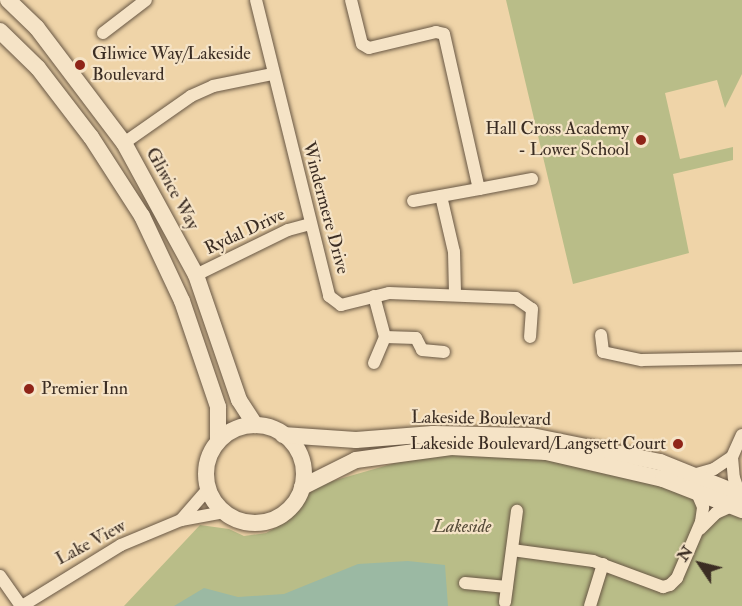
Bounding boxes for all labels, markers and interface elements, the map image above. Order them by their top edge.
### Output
place label: Gliwice Way/Lakeside Boulevard [92,44,251,86]
marker: Gliwice Way/Lakeside Boulevard [73,58,87,72]
place label: Hall Cross Academy - Lower School [485,119,629,162]
marker: Hall Cross Academy - Lower School [634,133,648,147]
street label: Windermere Drive [297,140,353,276]
street label: Gliwice Way [141,144,203,234]
street label: Rydal Drive [201,204,289,260]
place label: Premier Inn [41,378,128,400]
marker: Premier Inn [22,382,36,396]
street label: Lakeside Boulevard [411,407,551,431]
place label: Lakeside Boulevard/Langsett Court [410,433,666,455]
marker: Lakeside Boulevard/Langsett Court [671,437,685,451]
street label: Lake View [52,516,130,570]
park label: Lakeside [433,516,491,538]
north arrow [670,534,730,594]
text: N [673,542,698,565]

